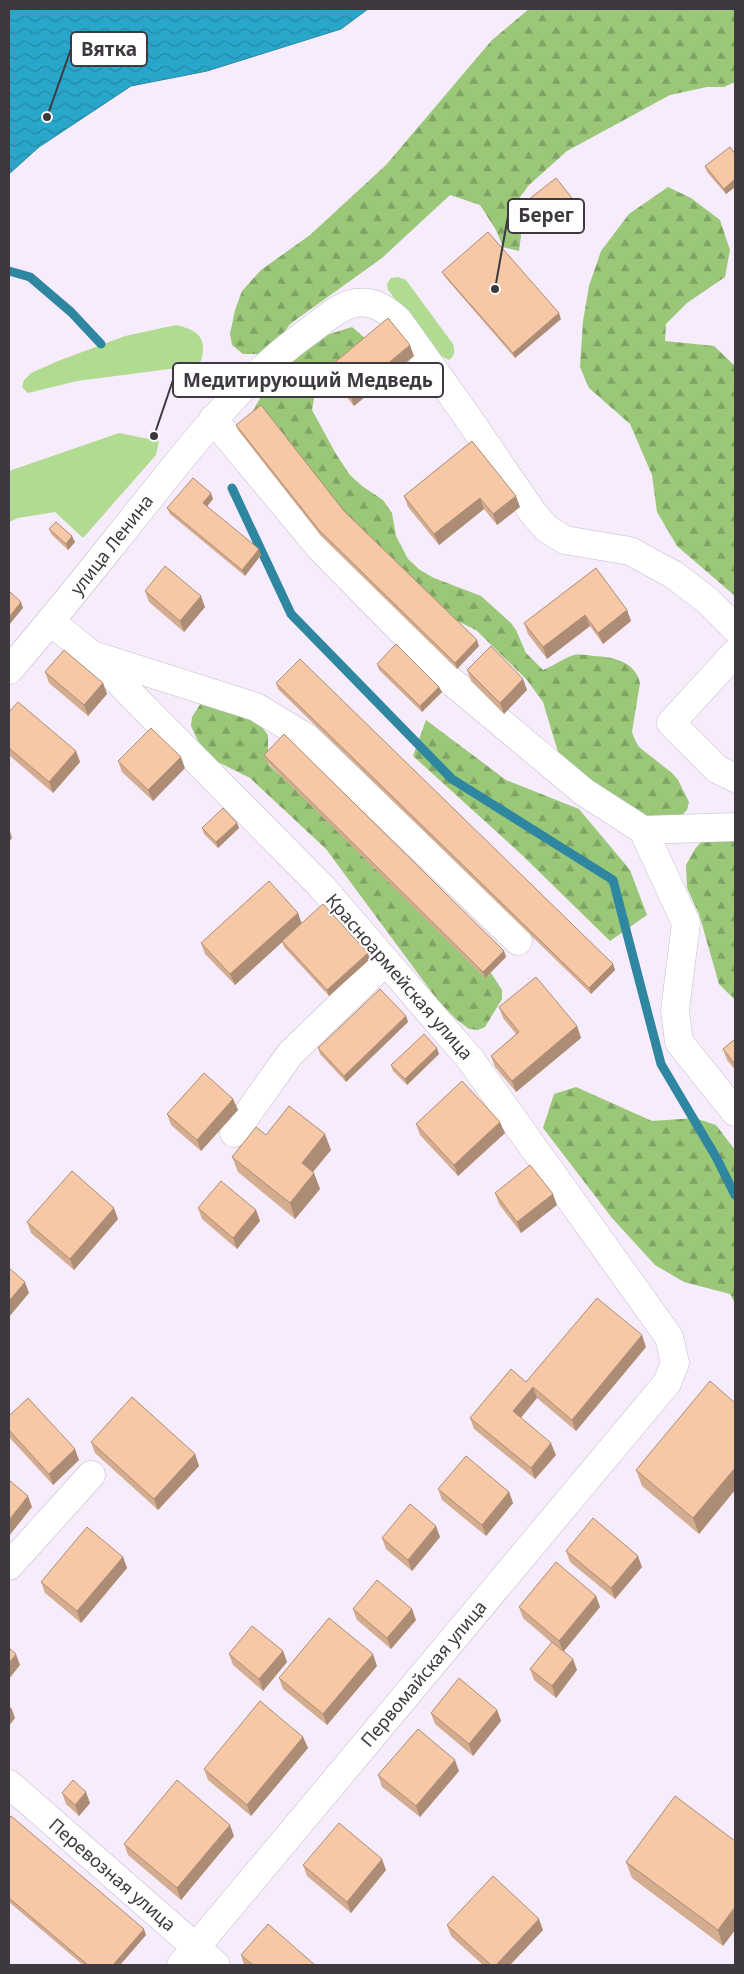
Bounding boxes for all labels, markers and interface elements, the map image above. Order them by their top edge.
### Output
callout: Вятка [71,32,147,66]
text: Вятка [81,36,137,62]
callout: Берег [508,199,584,233]
text: Берег [518,202,574,228]
callout: Медитирующий Медведь [173,363,443,397]
text: Медитирующий Медведь [183,367,433,393]
street label: улица Ленина [64,489,158,600]
street label: Красноармейская улица [321,888,479,1065]
street label: Первомайская улица [355,1595,492,1752]
street label: Перевозная улица [44,1812,181,1936]

